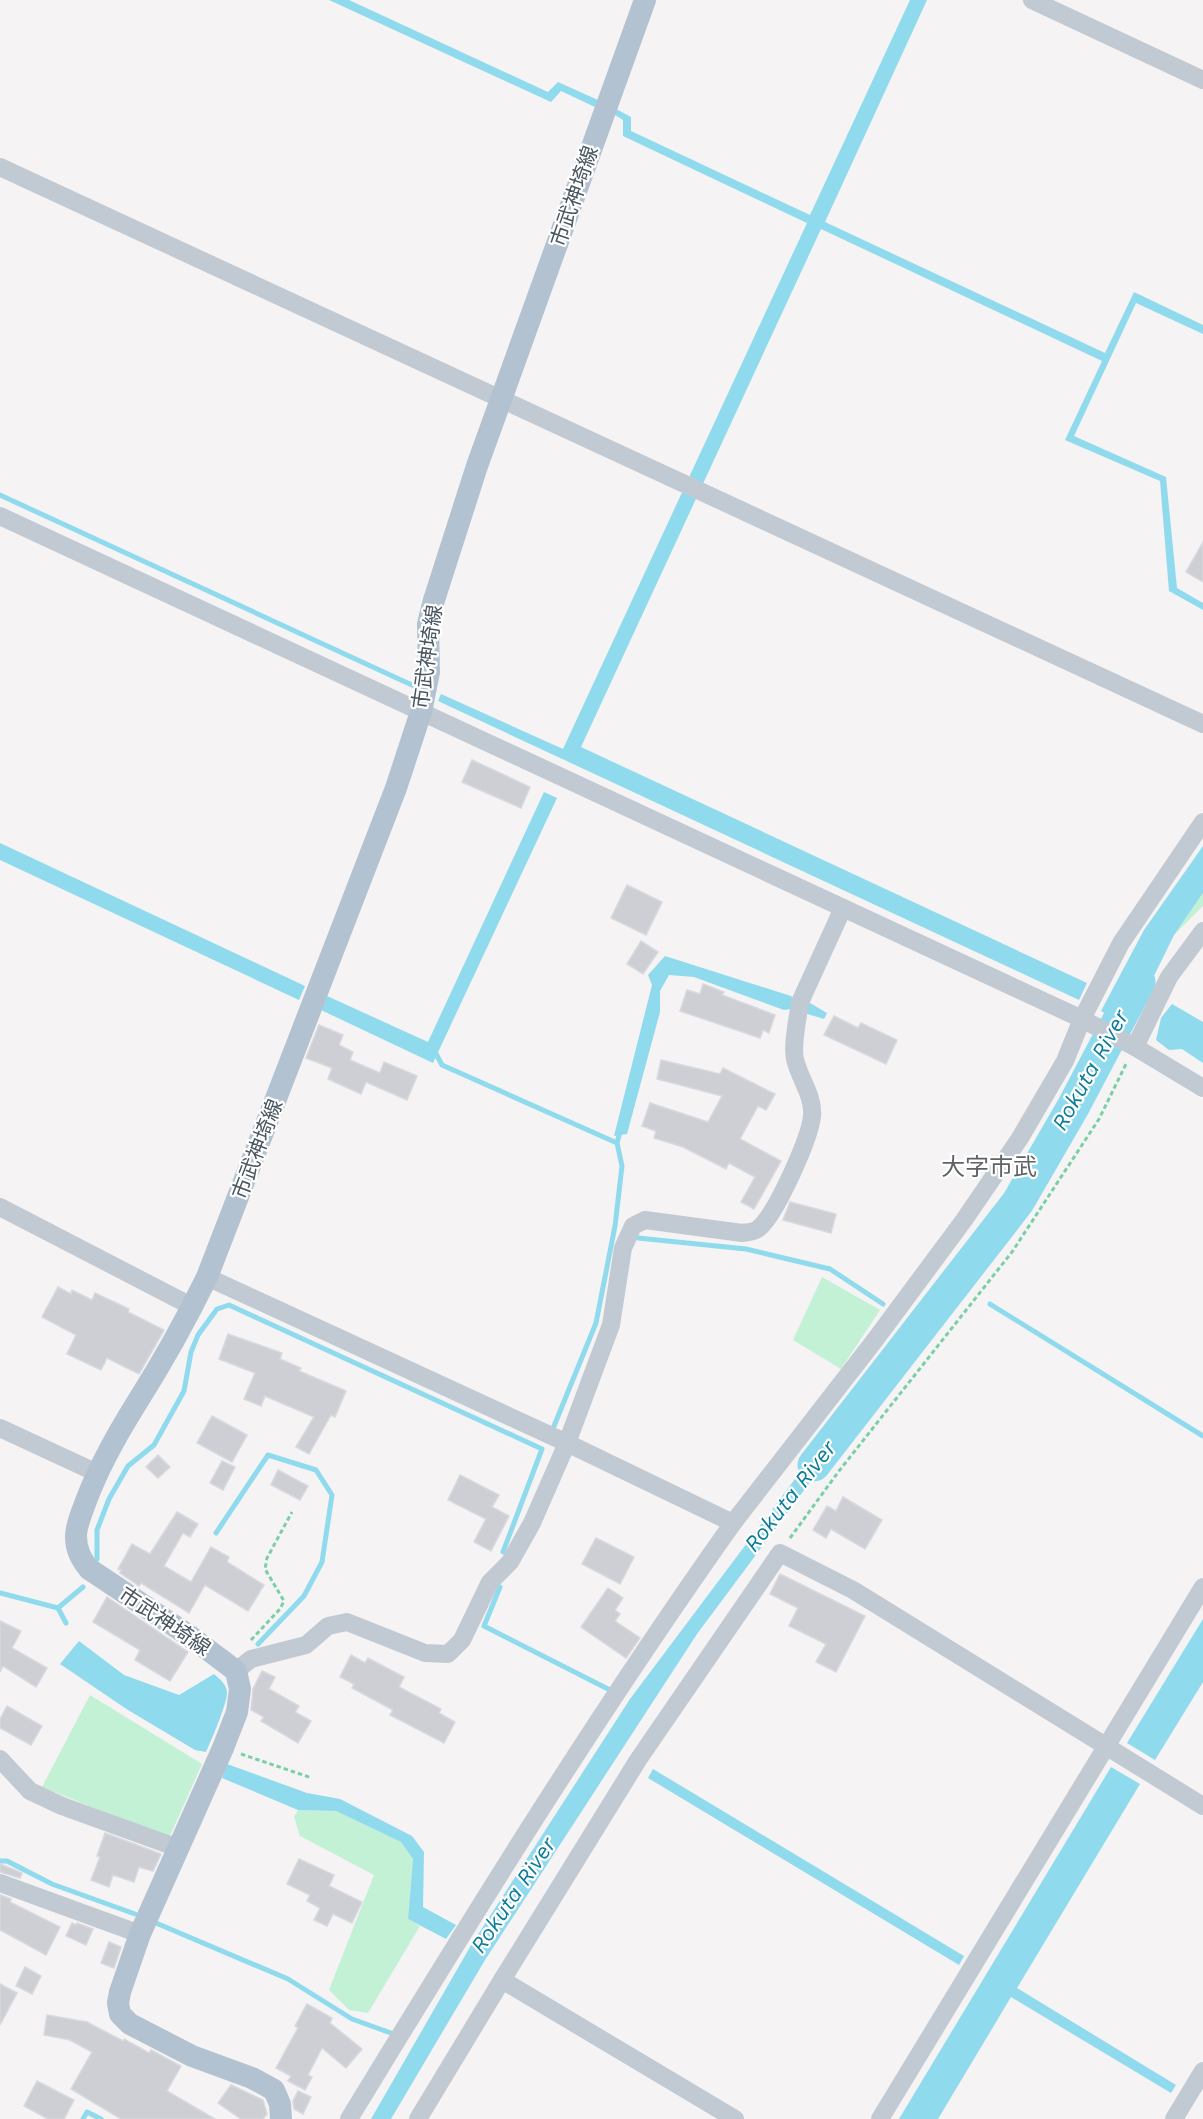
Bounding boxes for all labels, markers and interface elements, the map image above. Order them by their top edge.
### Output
street label: 市武神埼線 [545,142,603,250]
street label: 市武神埼線 [407,603,447,711]
water label: Rokuta River [1047,1004,1134,1134]
street label: 市武神埼線 [227,1096,287,1202]
district label: 大字市武 [941,1153,1037,1181]
water label: Rokuta River [739,1435,842,1556]
street label: 市武神埼線 [114,1581,216,1661]
water label: Rokuta River [465,1831,562,1957]

